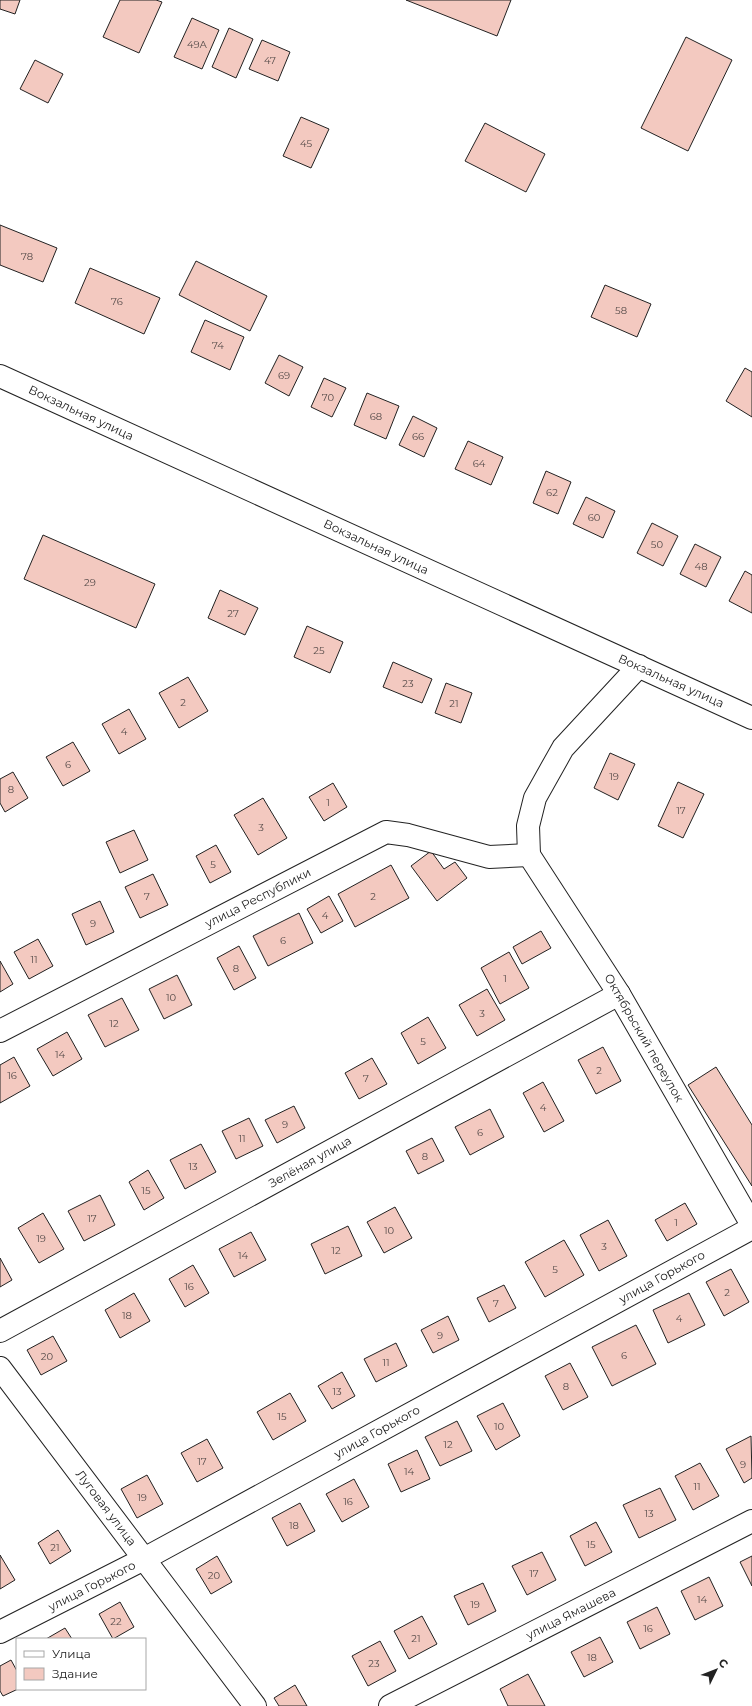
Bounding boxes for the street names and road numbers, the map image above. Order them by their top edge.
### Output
street label: Вокзальная улица [26,382,136,443]
street label: Вокзальная улица [321,516,431,577]
street label: Вокзальная улица [616,650,726,711]
street label: улица Республики [201,864,313,931]
street label: Октябрьский переулок [601,971,687,1105]
street label: Зелёная улица [266,1133,354,1191]
street label: улица Горького [615,1247,708,1307]
street label: улица Горького [330,1402,423,1462]
street label: Луговая улица [73,1467,140,1549]
street label: улица Горького [45,1557,138,1615]
street label: улица Ямашева [522,1584,618,1643]

